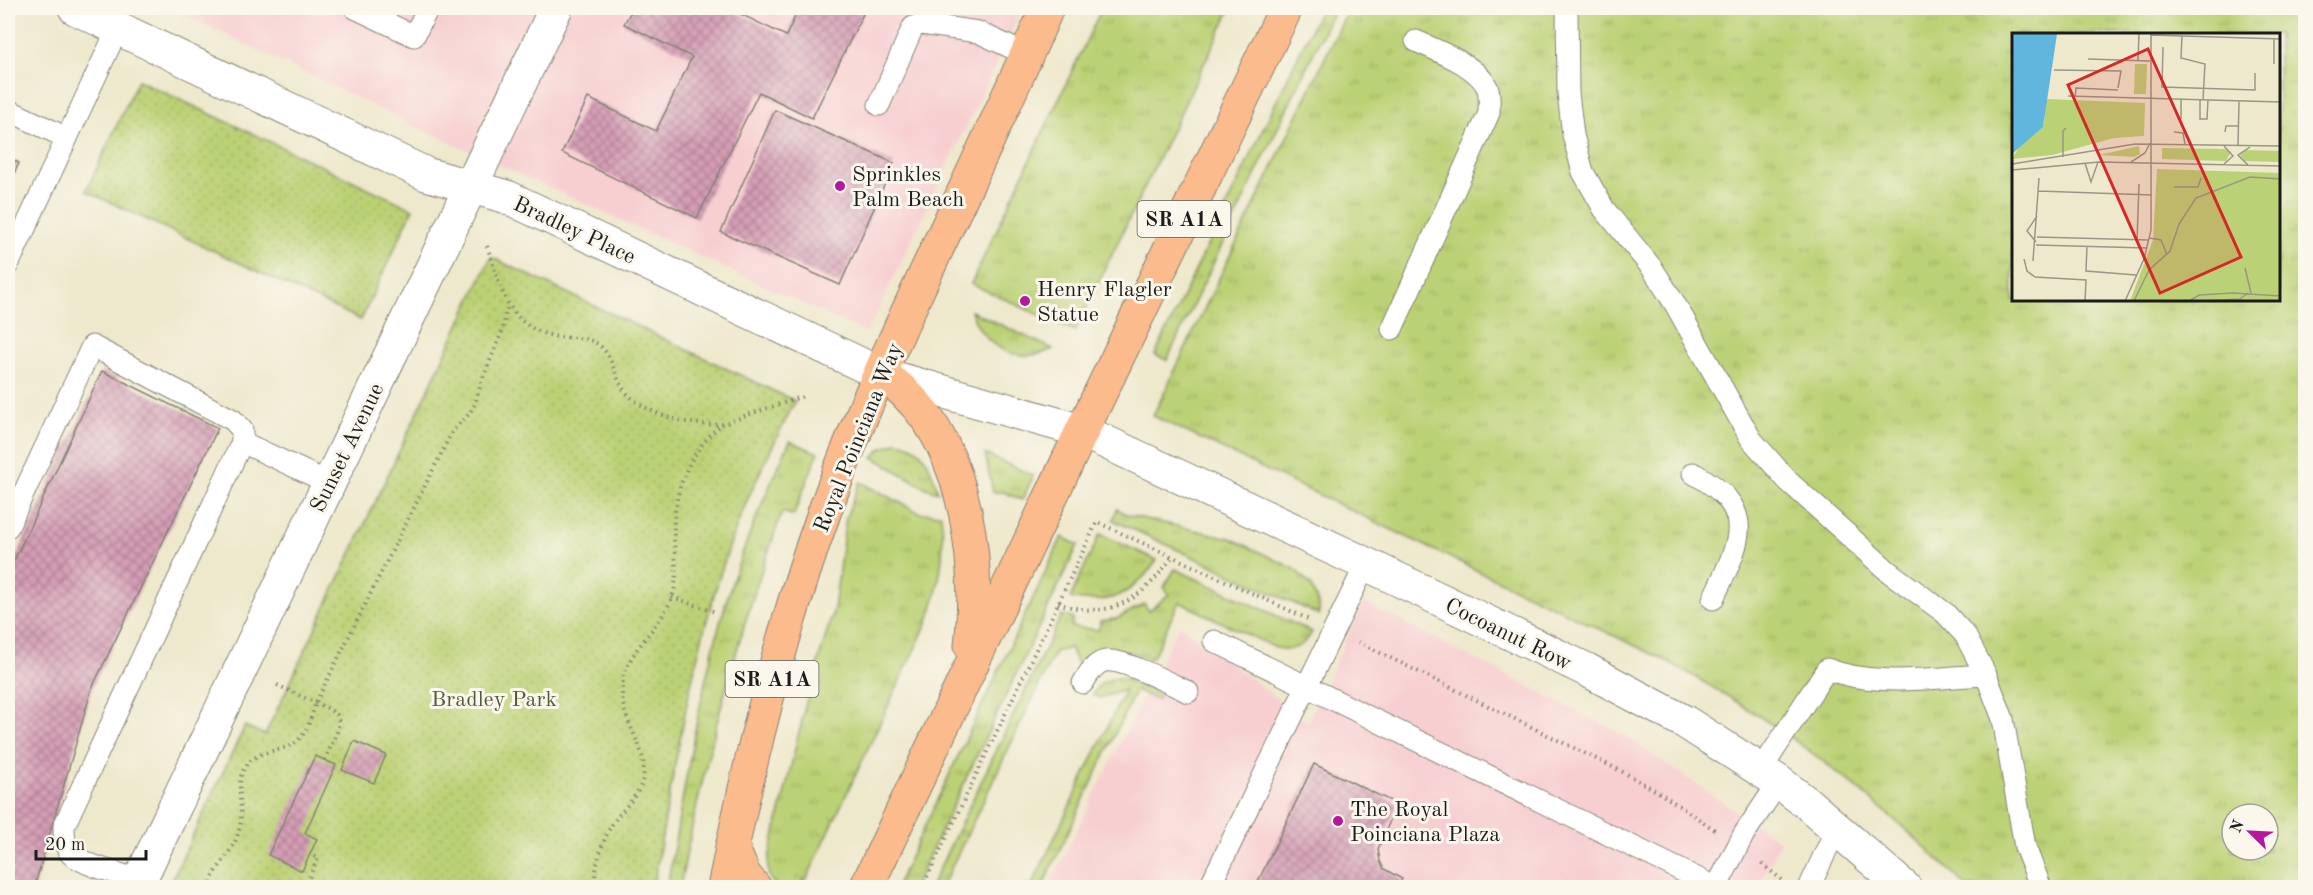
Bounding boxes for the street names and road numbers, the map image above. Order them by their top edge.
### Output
street label: Bradley Place [510,193,639,269]
road number: SR A1A [1138,201,1230,237]
street label: Royal Poinciana Way [811,340,907,536]
street label: Sunset Avenue [307,380,389,516]
street label: Cocoanut Row [1441,595,1575,675]
road number: SR A1A [726,661,818,697]

